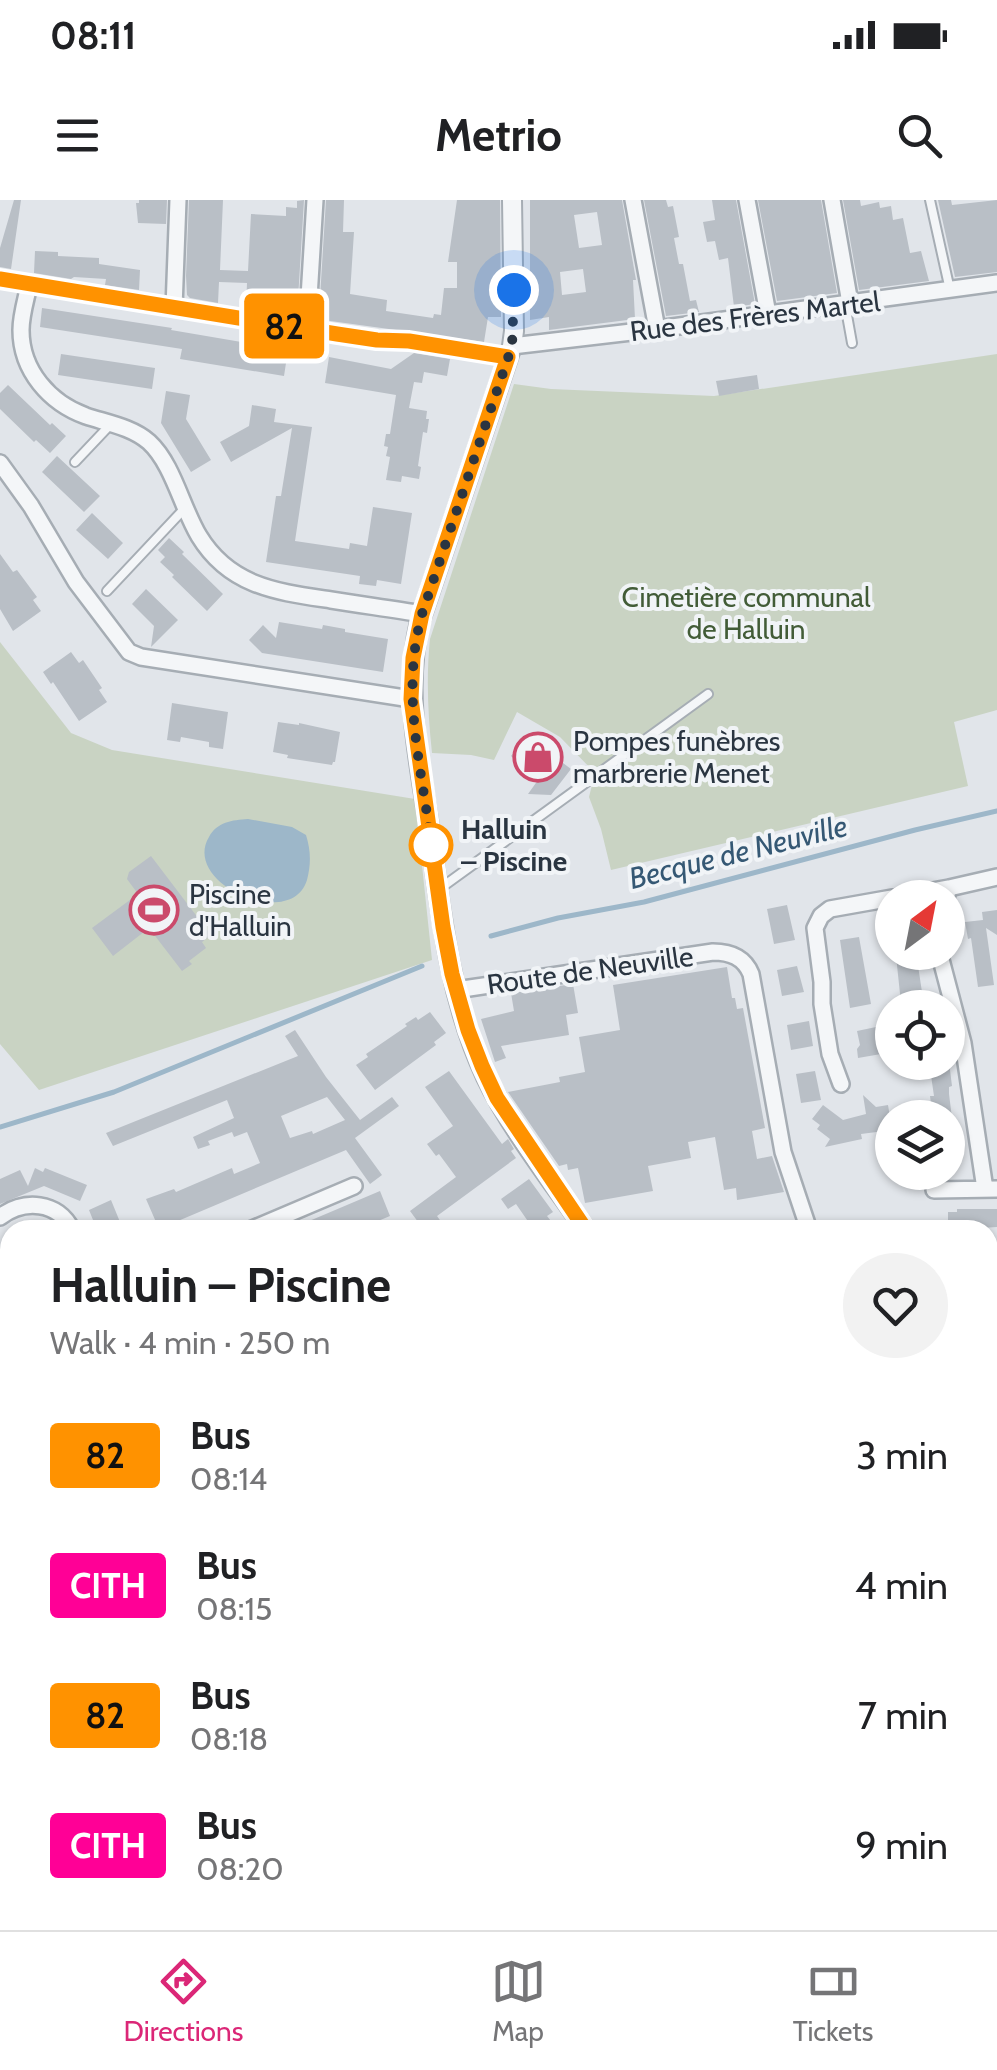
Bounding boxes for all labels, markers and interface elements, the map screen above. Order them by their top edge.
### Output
text: 08:11 [50,12,136,59]
icon: menu [50,108,105,163]
text: Metrio [435,108,562,162]
icon: search [892,108,947,163]
your location [489,265,539,315]
street label: Rue des Frères Martel [628,284,882,348]
line badge: 82 [239,294,329,358]
text: 82 [264,305,304,348]
park label: Cimetière communal de Halluin [621,580,871,646]
place label: Pompes funèbres marbrerie Menet [573,724,780,790]
shop icon: Pompes funèbres marbrerie Menet [512,731,564,783]
water label: Becque de Neuville [625,807,851,897]
place label: Halluin – Piscine [461,812,567,878]
marker: Halluin – Piscine [410,824,452,866]
place label: Piscine d'Halluin [189,877,292,943]
north arrow [875,880,965,970]
map controls [875,880,965,1190]
sports icon: Piscine d'Halluin [128,884,180,936]
street label: Route de Neuville [485,939,695,1001]
button: locate [875,990,965,1080]
button: layers [875,1100,965,1190]
button: heart [843,1253,948,1358]
text: Halluin – Piscine [50,1256,391,1314]
text: Walk · 4 min · 250 m [50,1323,330,1362]
text: Bus [190,1412,251,1459]
text: 3 min [856,1432,948,1479]
text: 82 [85,1434,125,1477]
text: 08:14 [190,1459,267,1498]
text: Bus [196,1542,257,1589]
text: 4 min [855,1562,948,1609]
text: CITH [70,1564,146,1607]
text: 08:15 [196,1589,272,1628]
text: Bus [190,1672,251,1719]
text: 7 min [858,1692,948,1739]
text: 82 [85,1694,125,1737]
text: 08:18 [190,1719,268,1758]
text: Bus [196,1802,257,1849]
text: 9 min [855,1822,948,1869]
text: CITH [70,1824,146,1867]
text: 08:20 [196,1849,284,1888]
tab: Directions [124,1954,243,2048]
tab: Map [491,1954,546,2048]
tab: Tickets [793,1954,873,2048]

